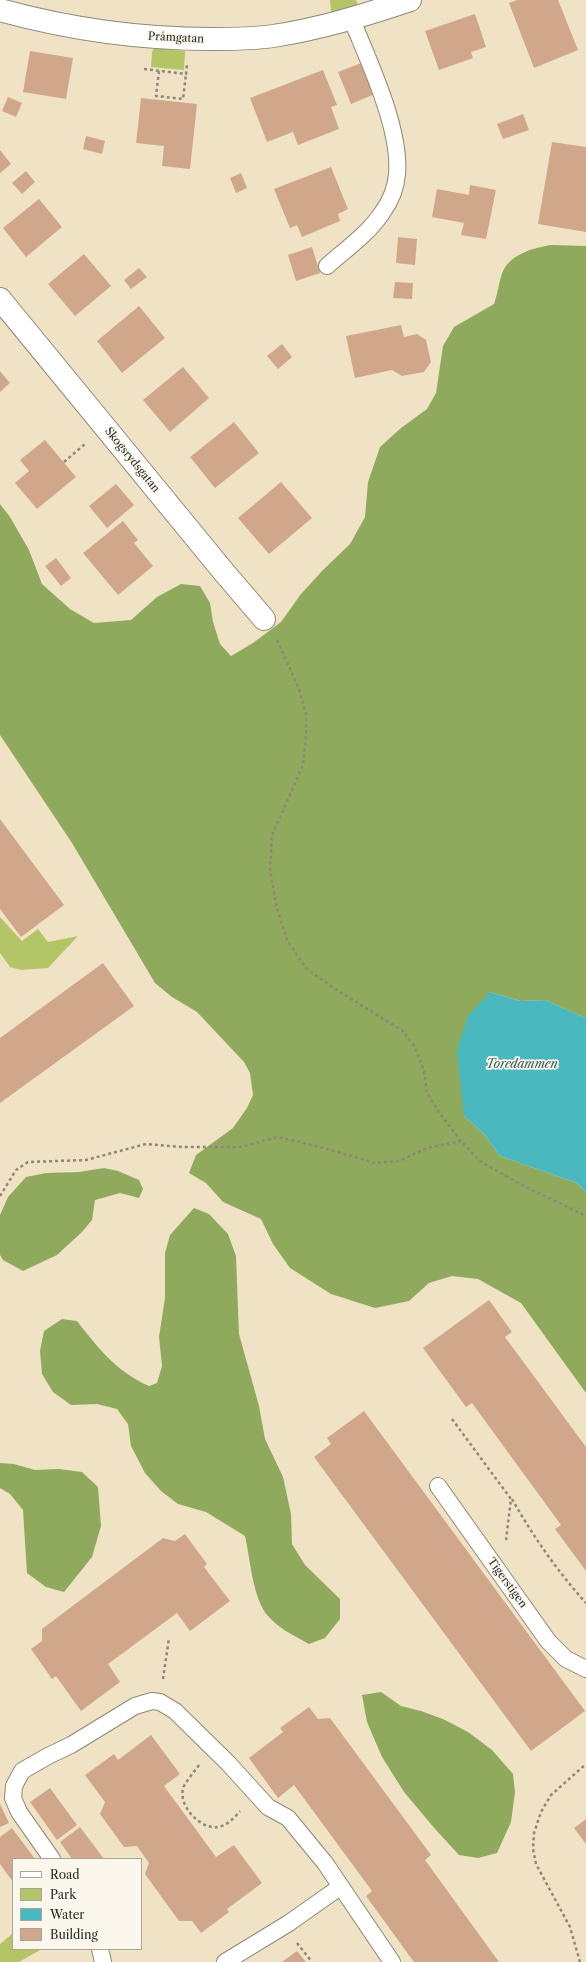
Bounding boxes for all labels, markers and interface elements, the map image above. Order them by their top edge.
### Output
street label: Pråmgatan [148,30,204,46]
street label: Skogsrydsgatan [102,425,162,495]
water label: Toredammen [486,1058,558,1072]
street label: Tigerstigen [484,1555,530,1611]
legend [12,1858,142,1950]
text: Road [50,1867,80,1882]
text: Park [50,1887,76,1902]
text: Water [50,1907,84,1922]
text: Building [50,1927,98,1942]

